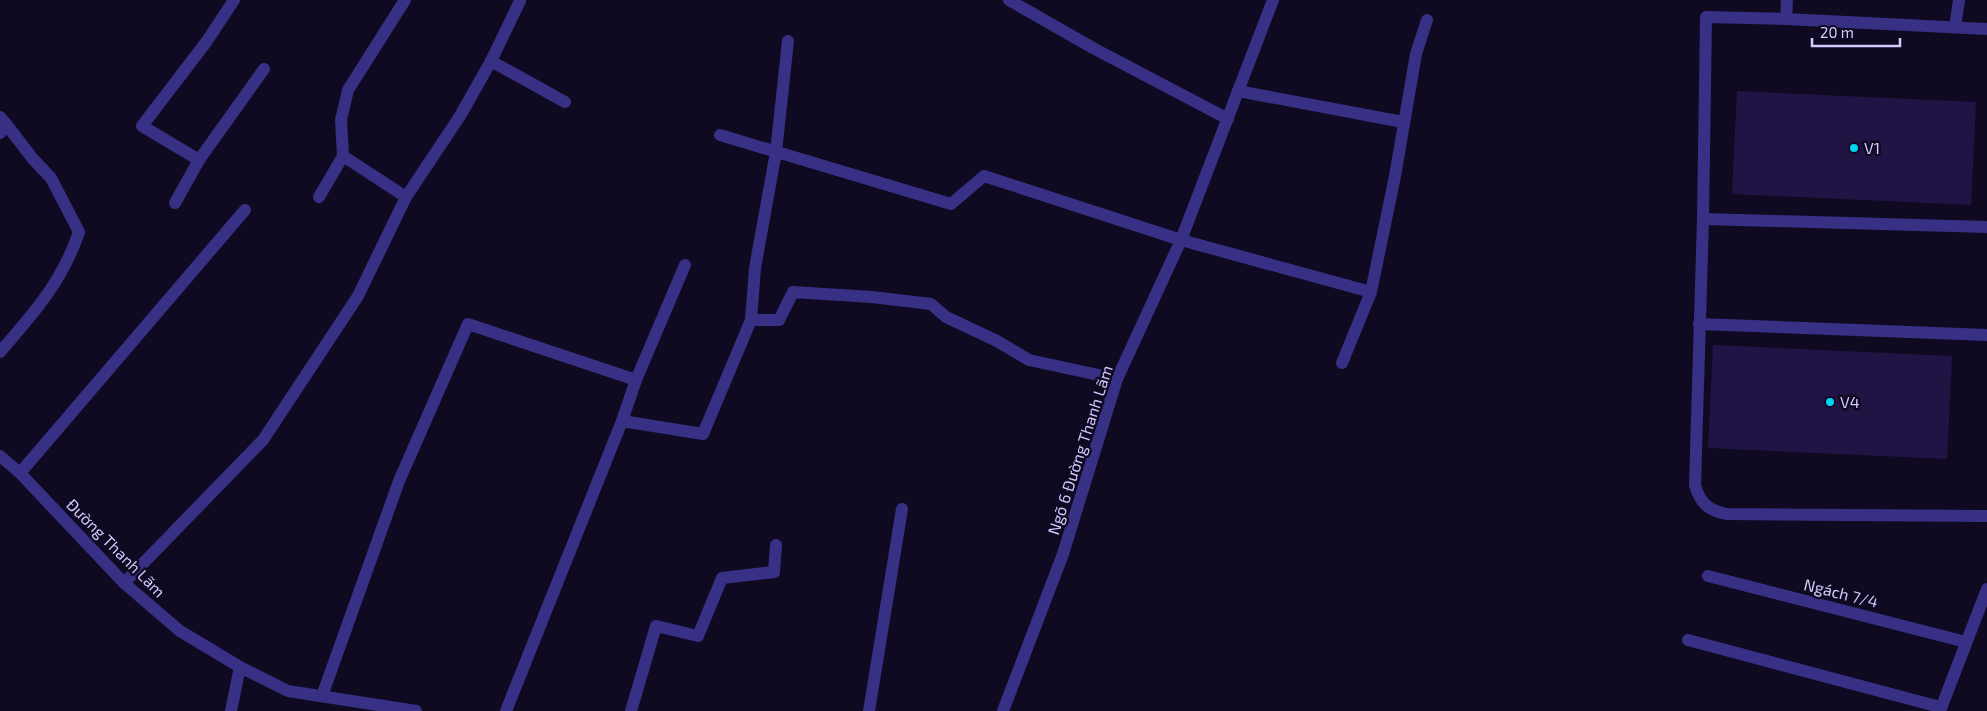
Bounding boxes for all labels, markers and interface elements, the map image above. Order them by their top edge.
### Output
scale bar [1812,15,1900,47]
text: 20 m [1820,23,1854,41]
place label: V1 [1864,138,1880,157]
marker: V1 [1848,142,1860,154]
street label: Ngõ 6 Đường Thanh Lãm [1043,363,1116,537]
place label: V4 [1840,392,1860,411]
marker: V4 [1824,396,1836,408]
street label: Đường Thanh Lãm [63,494,170,601]
street label: Ngách 7/4 [1802,574,1880,611]

